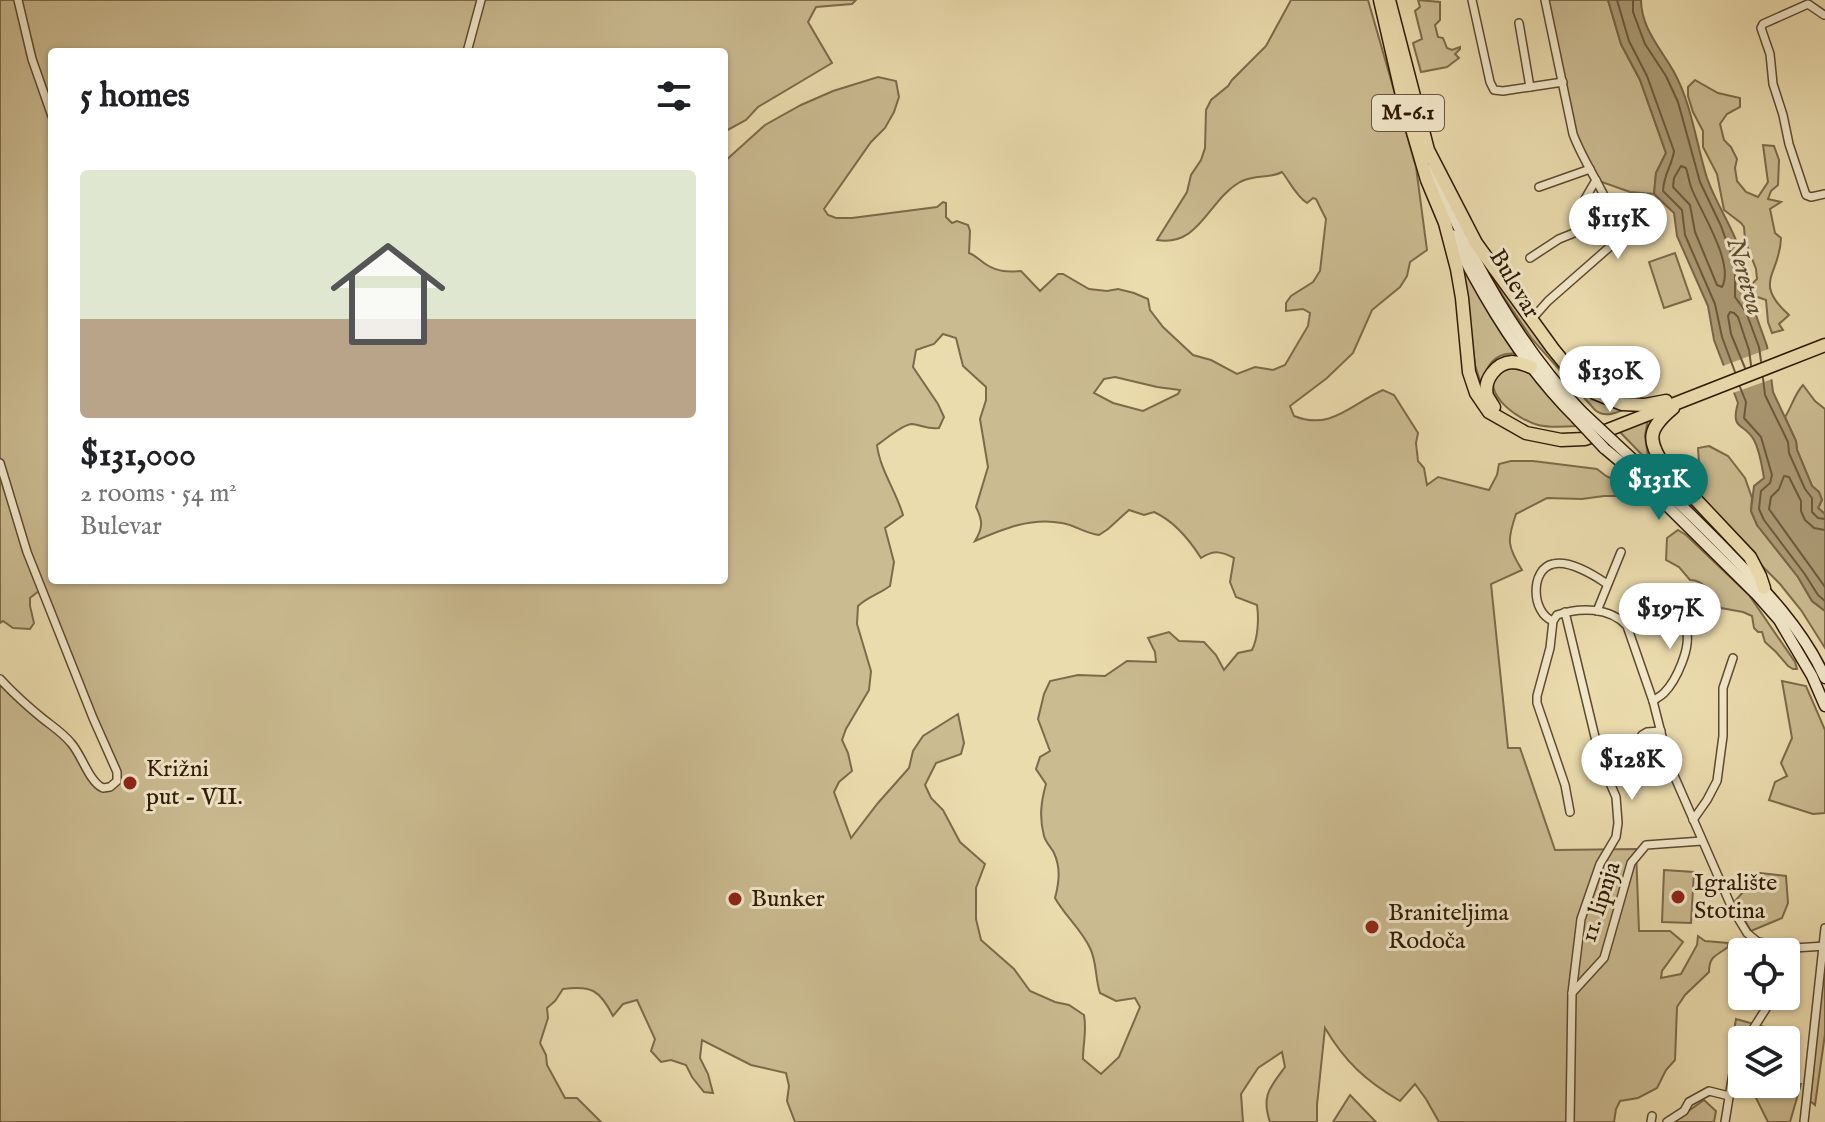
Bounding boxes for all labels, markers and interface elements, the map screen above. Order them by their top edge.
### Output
icon: filters [652,74,696,118]
text: 5 homes [80,75,190,118]
road number: M-6.1 [1372,95,1444,131]
pin: $115K [1562,193,1674,261]
text: $115K [1587,202,1649,235]
icon: home [316,222,460,366]
water label: Neretva [1718,233,1772,319]
street label: Bulevar [1481,244,1547,325]
pin: $130K [1554,346,1666,414]
text: $130K [1577,355,1643,388]
text: $131,000 [80,434,196,477]
pin: $131K [1603,454,1715,522]
text: $131K [1628,463,1690,496]
text: 2 rooms · 54 m² [80,477,237,510]
text: Bulevar [80,510,162,543]
pin: $197K [1614,583,1726,651]
text: $197K [1637,592,1703,625]
pin: $128K [1576,734,1688,802]
text: $128K [1599,743,1665,776]
place label: Križni put - VII. [146,754,243,813]
marker: Križni put - VII. [121,774,139,792]
street label: 11. lipnja [1573,857,1629,946]
place label: Igralište Stotina [1694,868,1777,927]
place label: Bunker [751,884,825,915]
marker: Igralište Stotina [1669,888,1687,906]
marker: Bunker [726,890,744,908]
place label: Braniteljima Rodoča [1388,898,1510,957]
marker: Braniteljima Rodoča [1363,918,1381,936]
map controls [1728,938,1800,1098]
button: locate [1728,938,1800,1010]
button: layers [1728,1026,1800,1098]

